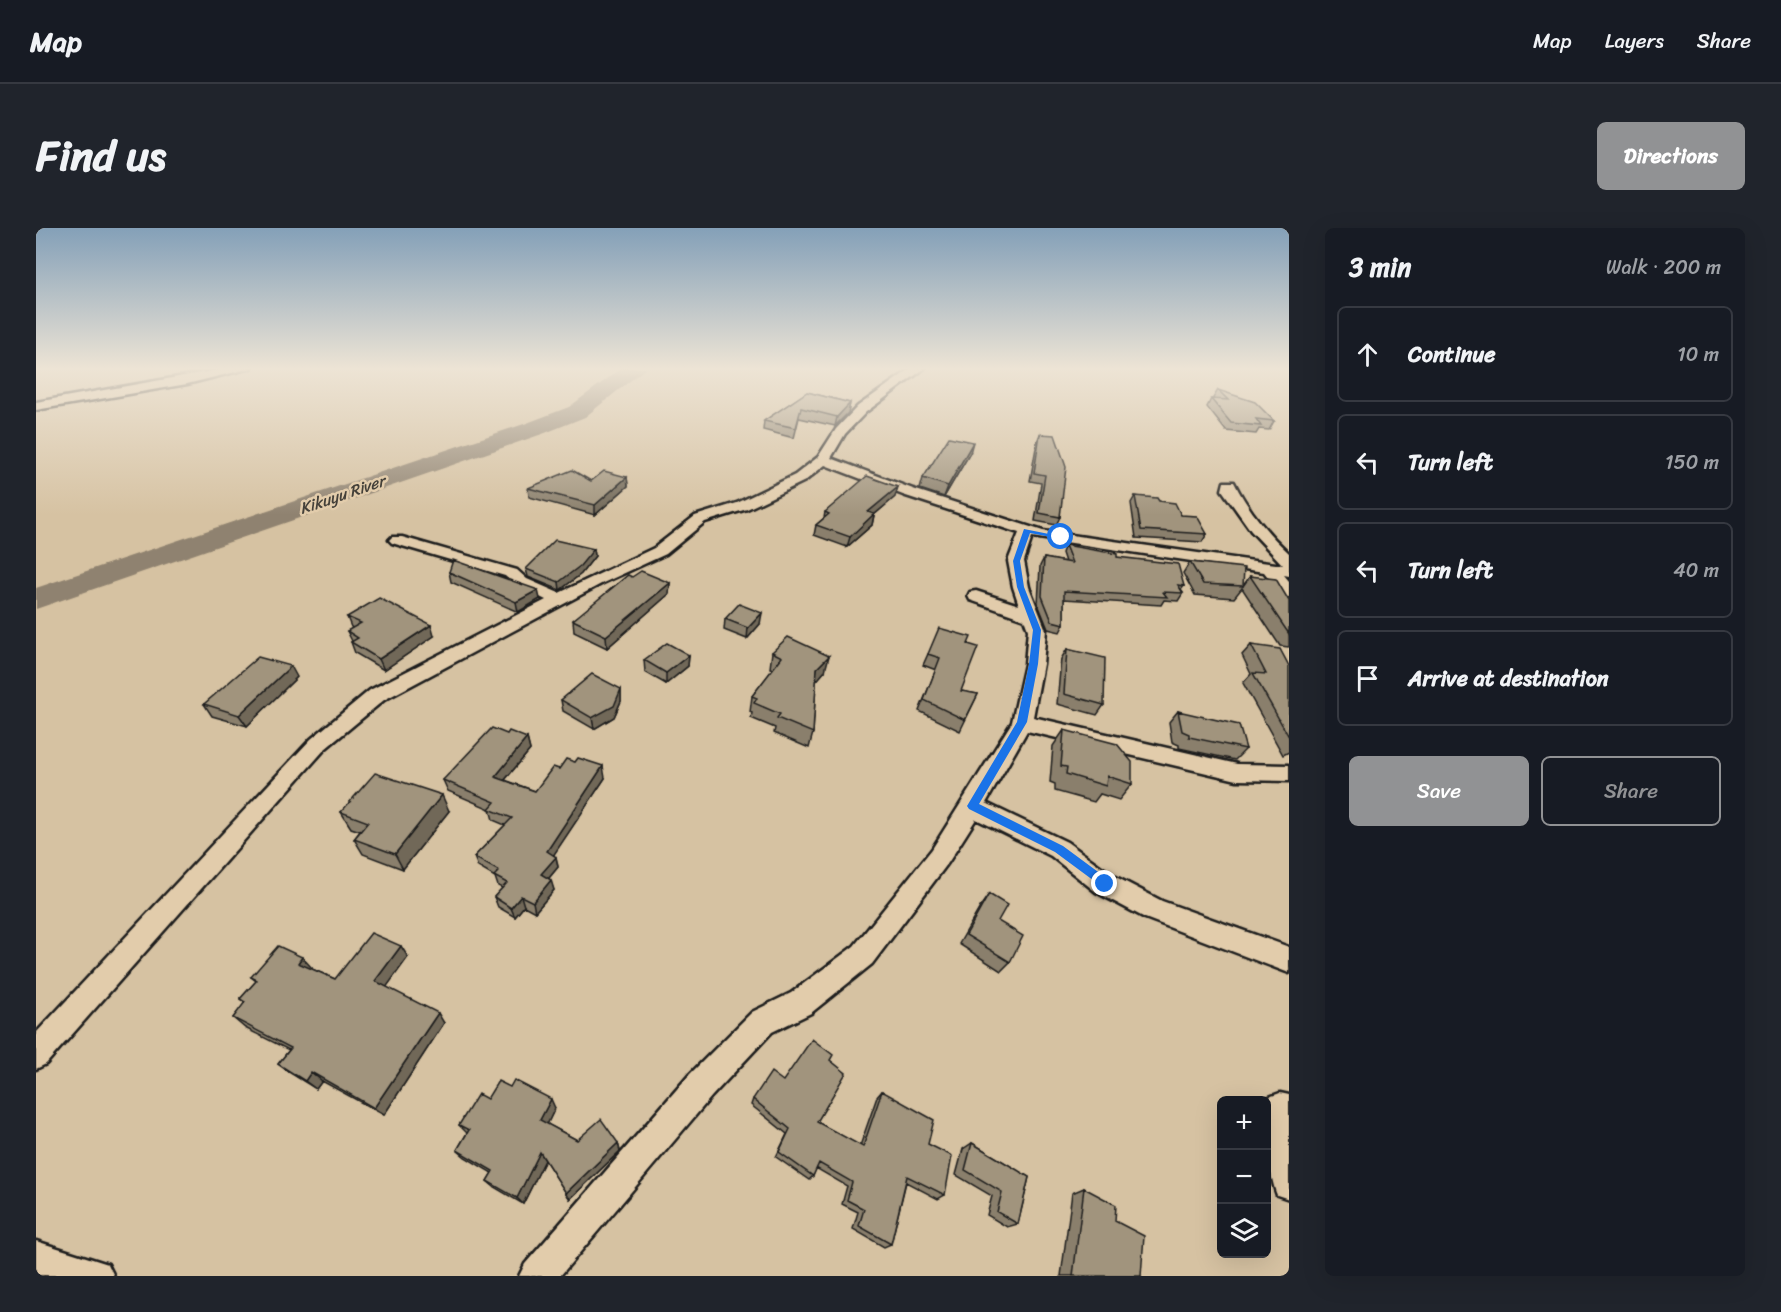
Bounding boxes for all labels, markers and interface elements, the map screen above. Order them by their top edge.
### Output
text: Map [30,17,82,66]
text: Map [1533,22,1572,60]
text: Layers [1605,22,1664,60]
text: Share [1697,22,1751,60]
text: Find us [36,119,166,193]
button: Directions [1597,122,1745,190]
text: 3 min [1349,244,1411,290]
text: Walk · 200 m [1606,250,1721,285]
text: Continue [1408,335,1496,374]
text: 10 m [1677,337,1719,372]
icon: ahead [1351,338,1384,371]
text: Turn left [1408,443,1493,482]
text: 150 m [1665,445,1719,480]
icon: left [1351,446,1384,479]
water label: Kikuyu River [296,465,392,523]
route start [1047,523,1073,549]
text: Turn left [1408,551,1493,590]
text: 40 m [1673,553,1719,588]
icon: left [1351,554,1384,587]
text: Arrive at destination [1408,659,1609,698]
icon: arrive [1351,662,1384,695]
button: Save [1349,756,1529,826]
button: Share [1541,756,1721,826]
route end [1091,870,1117,896]
map controls [1217,1096,1271,1258]
button: + [1217,1096,1271,1150]
button: − [1217,1150,1271,1204]
button: layers [1217,1204,1271,1258]

